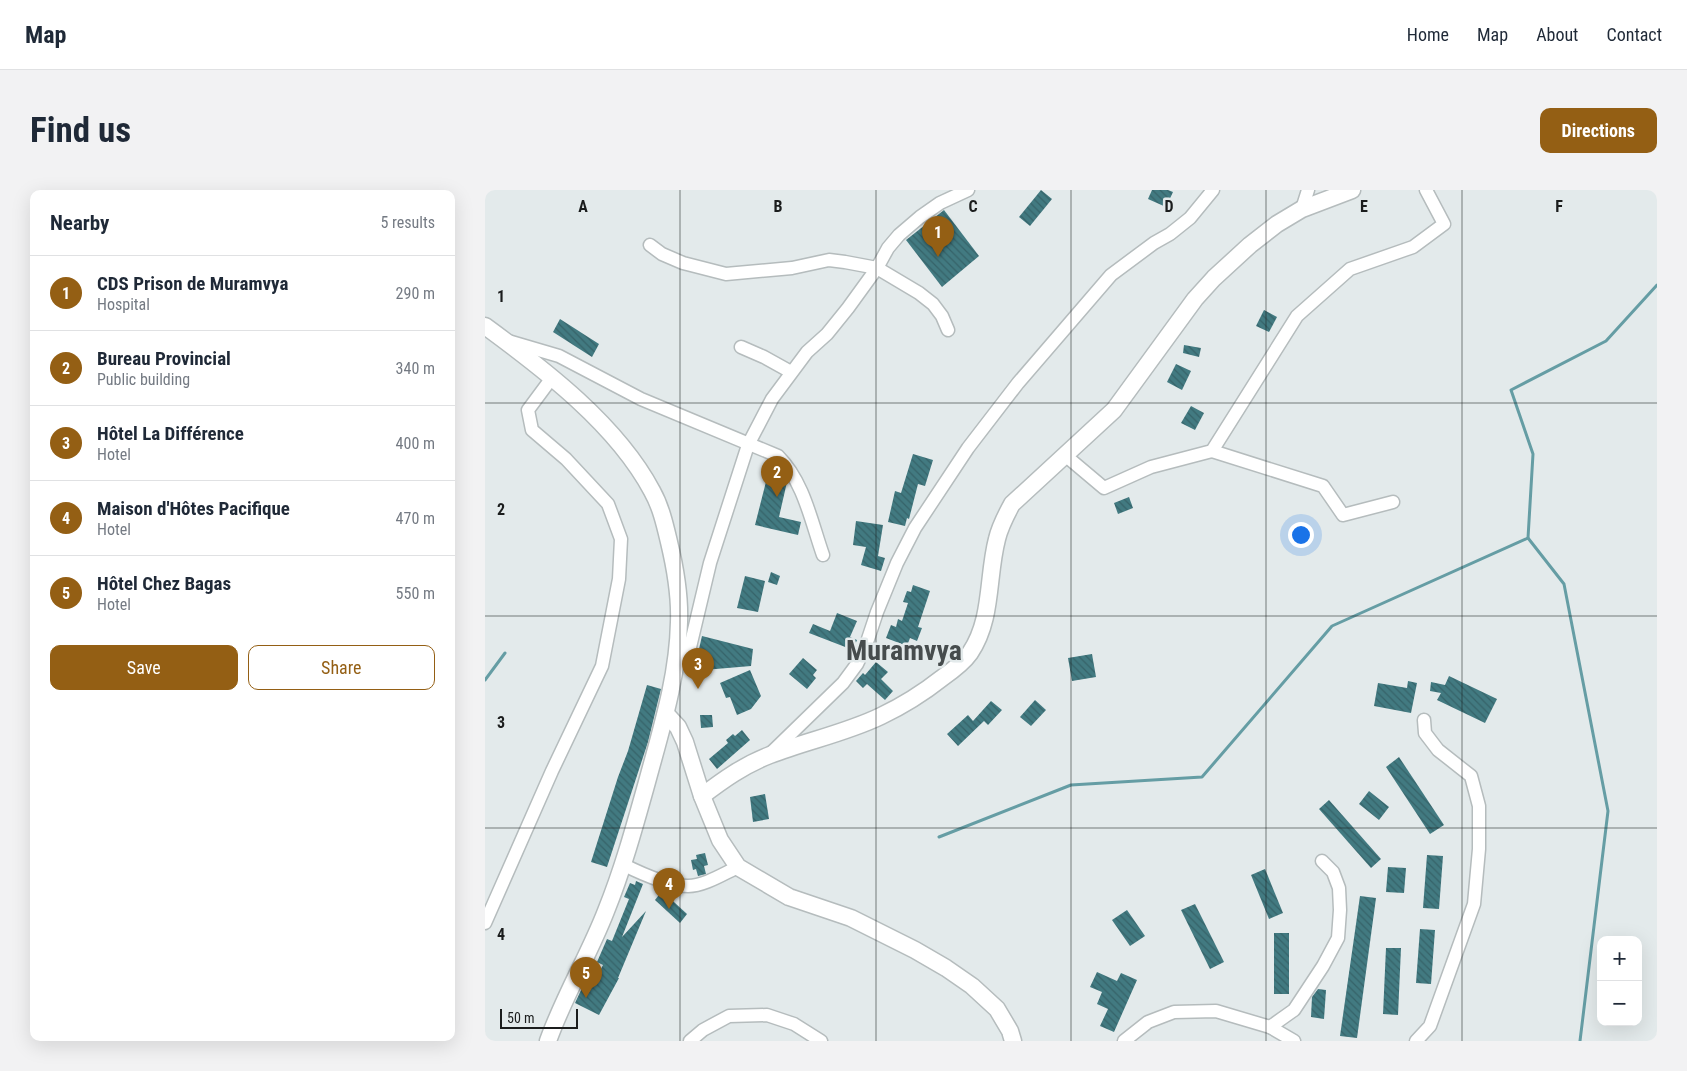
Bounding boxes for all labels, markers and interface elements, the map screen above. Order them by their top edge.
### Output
text: Map [25,21,66,49]
text: Home [1407,24,1449,45]
text: Map [1477,24,1508,45]
text: About [1536,24,1578,45]
text: Contact [1606,24,1662,45]
button: Directions [1540,108,1657,153]
text: Find us [30,110,131,151]
text: A [578,197,588,216]
text: B [774,197,783,216]
text: C [968,197,978,216]
text: D [1164,197,1174,216]
text: E [1360,197,1368,216]
text: F [1555,197,1563,216]
text: Nearby [50,211,109,235]
text: 5 results [380,213,435,232]
pin: 1 [922,216,954,257]
text: CDS Prison de Muramvya [97,272,288,295]
text: 1 [62,284,70,303]
text: 290 m [396,284,435,303]
text: 1 [497,287,505,306]
text: Hospital [97,295,150,314]
text: Bureau Provincial [97,347,231,370]
text: 2 [62,359,70,378]
text: 340 m [396,359,435,378]
text: Public building [97,370,190,389]
text: Hôtel La Différence [97,422,244,445]
text: 3 [62,434,70,453]
text: 400 m [396,434,435,453]
text: Hotel [97,445,131,464]
pin: 2 [761,456,793,497]
text: Maison d'Hôtes Pacifique [97,497,290,520]
text: 2 [497,500,505,519]
text: 4 [62,509,70,528]
text: 470 m [396,509,435,528]
text: Hotel [97,520,131,539]
your location [1288,522,1314,548]
text: Hôtel Chez Bagas [97,572,231,595]
text: 5 [62,584,70,603]
text: 550 m [396,584,435,603]
text: Hotel [97,595,131,614]
district label: Muramvya [846,634,962,667]
button: Save [50,645,238,690]
button: Share [248,645,435,690]
pin: 3 [682,648,714,689]
text: 3 [497,713,505,732]
pin: 4 [653,868,685,909]
text: 4 [497,925,505,944]
map controls [1597,936,1642,1026]
button: + [1597,936,1642,981]
pin: 5 [570,957,602,998]
button: − [1597,981,1642,1026]
scale bar [500,1006,577,1029]
text: 50 m [507,1010,535,1026]

